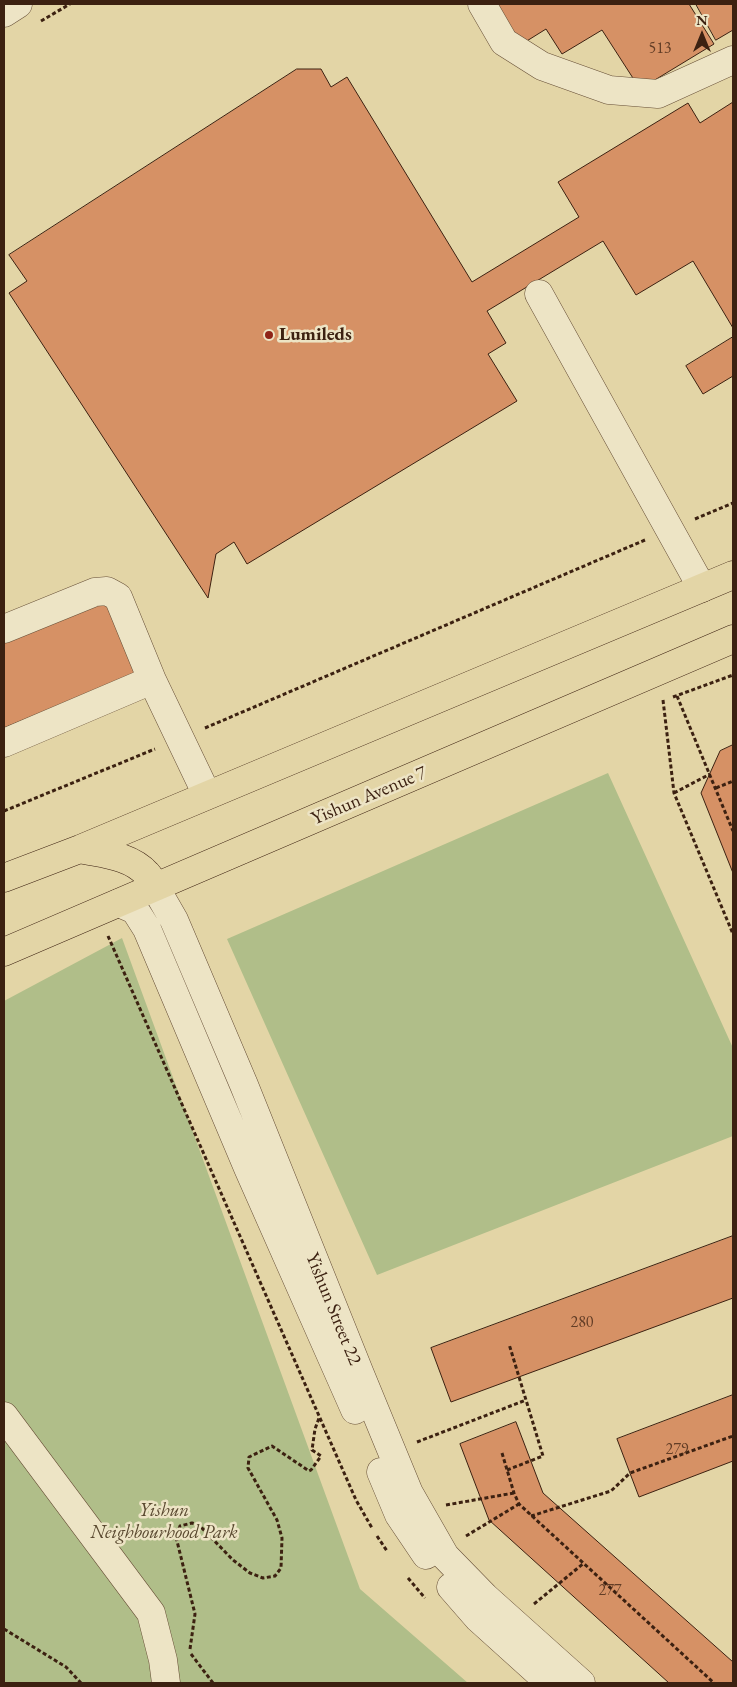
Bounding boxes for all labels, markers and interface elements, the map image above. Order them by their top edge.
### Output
north arrow [677,10,727,60]
text: N [696,11,708,29]
house number: 513 [648,39,672,59]
place label: Lumileds [279,324,352,346]
marker: Lumileds [263,329,275,341]
street label: Yishun Avenue 7 [308,762,430,830]
street label: Yishun Street 22 [300,1249,366,1369]
house number: 280 [570,1313,594,1333]
house number: 279 [665,1440,689,1460]
park label: Yishun Neighbourhood Park [90,1500,238,1544]
house number: 277 [598,1581,622,1601]

